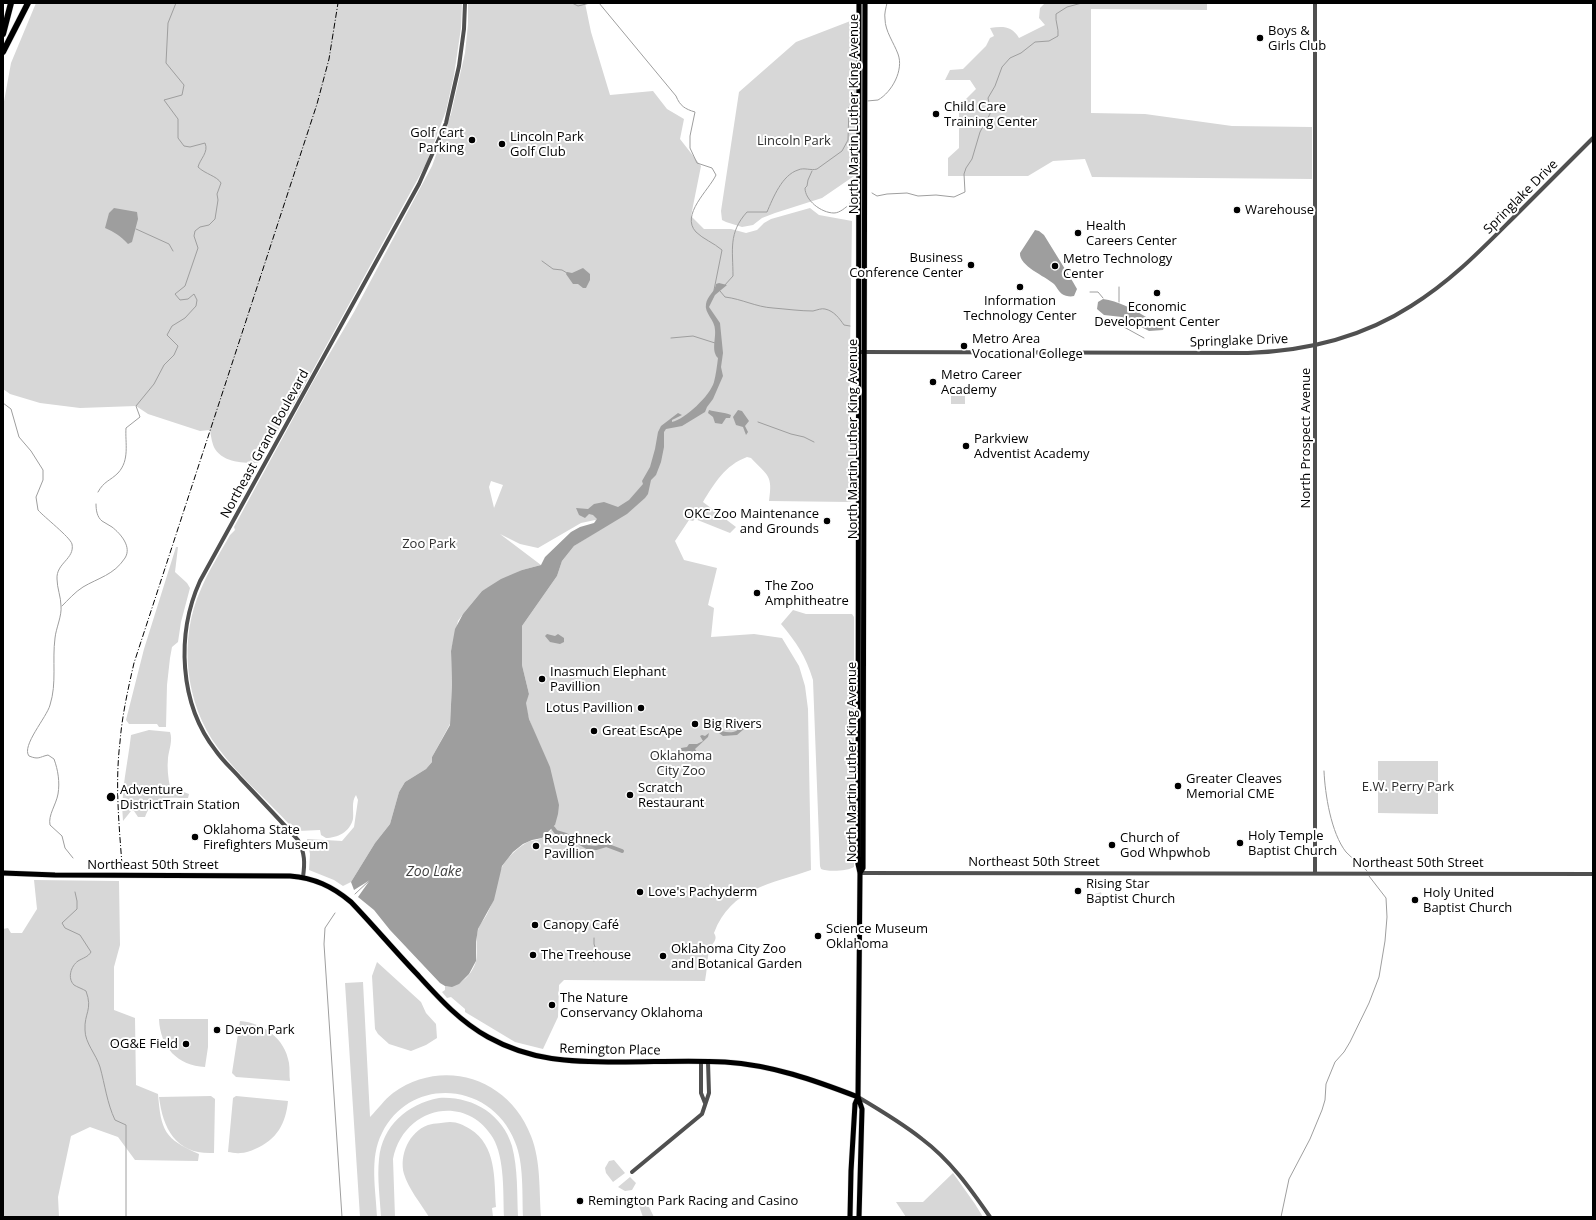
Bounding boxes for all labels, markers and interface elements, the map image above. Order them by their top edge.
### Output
street label: North Martin Luther King Avenue [846,14,862,214]
place label: Boys & Girls Club [1268,23,1326,54]
marker: Boys & Girls Club [1255,33,1265,43]
place label: Child Care Training Center [944,99,1037,130]
marker: Child Care Training Center [931,109,941,119]
place label: Golf Cart Parking [410,125,464,156]
place label: Lincoln Park Golf Club [510,129,584,160]
park label: Lincoln Park [757,133,831,149]
marker: Golf Cart Parking [467,135,477,145]
marker: Lincoln Park Golf Club [497,139,507,149]
street label: Springlake Drive [1481,157,1561,237]
place label: Warehouse [1245,202,1314,218]
marker: Warehouse [1232,205,1242,215]
place label: Health Careers Center [1086,218,1177,249]
marker: Health Careers Center [1073,228,1083,238]
place label: Business Conference Center [849,250,963,281]
place label: Metro Technology Center [1063,251,1172,282]
marker: Business Conference Center [966,260,976,270]
marker: Metro Technology Center [1050,261,1060,271]
marker: Information Technology Center [1015,282,1025,292]
marker: Economic Development Center [1152,288,1162,298]
place label: Information Technology Center [963,293,1077,324]
place label: Economic Development Center [1094,299,1220,330]
place label: Metro Area Vocational College [972,331,1083,362]
street label: Springlake Drive [1189,331,1289,351]
street label: North Martin Luther King Avenue [845,339,861,539]
marker: Metro Area Vocational College [959,341,969,351]
street label: Northeast Grand Boulevard [218,367,312,521]
place label: Metro Career Academy [941,367,1022,398]
street label: North Prospect Avenue [1298,368,1314,508]
marker: Metro Career Academy [928,377,938,387]
place label: Parkview Adventist Academy [974,431,1090,462]
marker: Parkview Adventist Academy [961,441,971,451]
place label: OKC Zoo Maintenance and Grounds [684,506,819,537]
marker: OKC Zoo Maintenance and Grounds [822,516,832,526]
park label: Zoo Park [402,536,456,552]
place label: The Zoo Amphitheatre [765,578,849,609]
marker: The Zoo Amphitheatre [752,588,762,598]
street label: North Martin Luther King Avenue [844,662,860,862]
place label: Inasmuch Elephant Pavillion [550,664,666,695]
marker: Inasmuch Elephant Pavillion [537,674,547,684]
place label: Lotus Pavillion [546,700,633,716]
marker: Lotus Pavillion [636,703,646,713]
place label: Big Rivers [703,716,762,732]
marker: Big Rivers [690,719,700,729]
place label: Great EscApe [602,723,682,739]
marker: Great EscApe [589,726,599,736]
park label: Oklahoma City Zoo [650,748,712,779]
place label: Greater Cleaves Memorial CME [1186,771,1282,802]
park label: E.W. Perry Park [1362,779,1454,795]
place label: Scratch Restaurant [638,780,704,811]
marker: Greater Cleaves Memorial CME [1173,781,1183,791]
place label: Adventure DistrictTrain Station [120,782,240,813]
marker: Scratch Restaurant [625,790,635,800]
marker: Adventure DistrictTrain Station [105,791,117,803]
place label: Oklahoma State Firefighters Museum [203,822,328,853]
place label: Holy Temple Baptist Church [1248,828,1337,859]
place label: Church of God Whpwhob [1120,830,1210,861]
place label: Roughneck Pavillion [544,831,611,862]
marker: Oklahoma State Firefighters Museum [190,832,200,842]
marker: Holy Temple Baptist Church [1235,838,1245,848]
marker: Church of God Whpwhob [1107,840,1117,850]
marker: Roughneck Pavillion [531,841,541,851]
street label: Northeast 50th Street [968,854,1100,870]
street label: Northeast 50th Street [1352,855,1484,871]
street label: Northeast 50th Street [87,857,219,873]
water label: Zoo Lake [406,864,462,880]
place label: Rising Star Baptist Church [1086,876,1175,907]
place label: Love's Pachyderm [648,884,757,900]
place label: Holy United Baptist Church [1423,885,1512,916]
marker: Rising Star Baptist Church [1073,886,1083,896]
marker: Love's Pachyderm [635,887,645,897]
marker: Holy United Baptist Church [1410,895,1420,905]
place label: Canopy Café [543,917,619,933]
marker: Canopy Café [530,920,540,930]
place label: Science Museum Oklahoma [826,921,928,952]
marker: Science Museum Oklahoma [813,931,823,941]
place label: Oklahoma City Zoo and Botanical Garden [671,941,802,972]
place label: The Treehouse [541,947,631,963]
marker: The Treehouse [528,950,538,960]
marker: Oklahoma City Zoo and Botanical Garden [658,951,668,961]
place label: The Nature Conservancy Oklahoma [560,990,703,1021]
marker: The Nature Conservancy Oklahoma [547,1000,557,1010]
place label: Devon Park [225,1022,295,1038]
marker: Devon Park [212,1025,222,1035]
place label: OG&E Field [110,1036,178,1052]
marker: OG&E Field [181,1039,191,1049]
street label: Remington Place [559,1041,661,1059]
place label: Remington Park Racing and Casino [588,1193,798,1209]
marker: Remington Park Racing and Casino [575,1196,585,1206]

